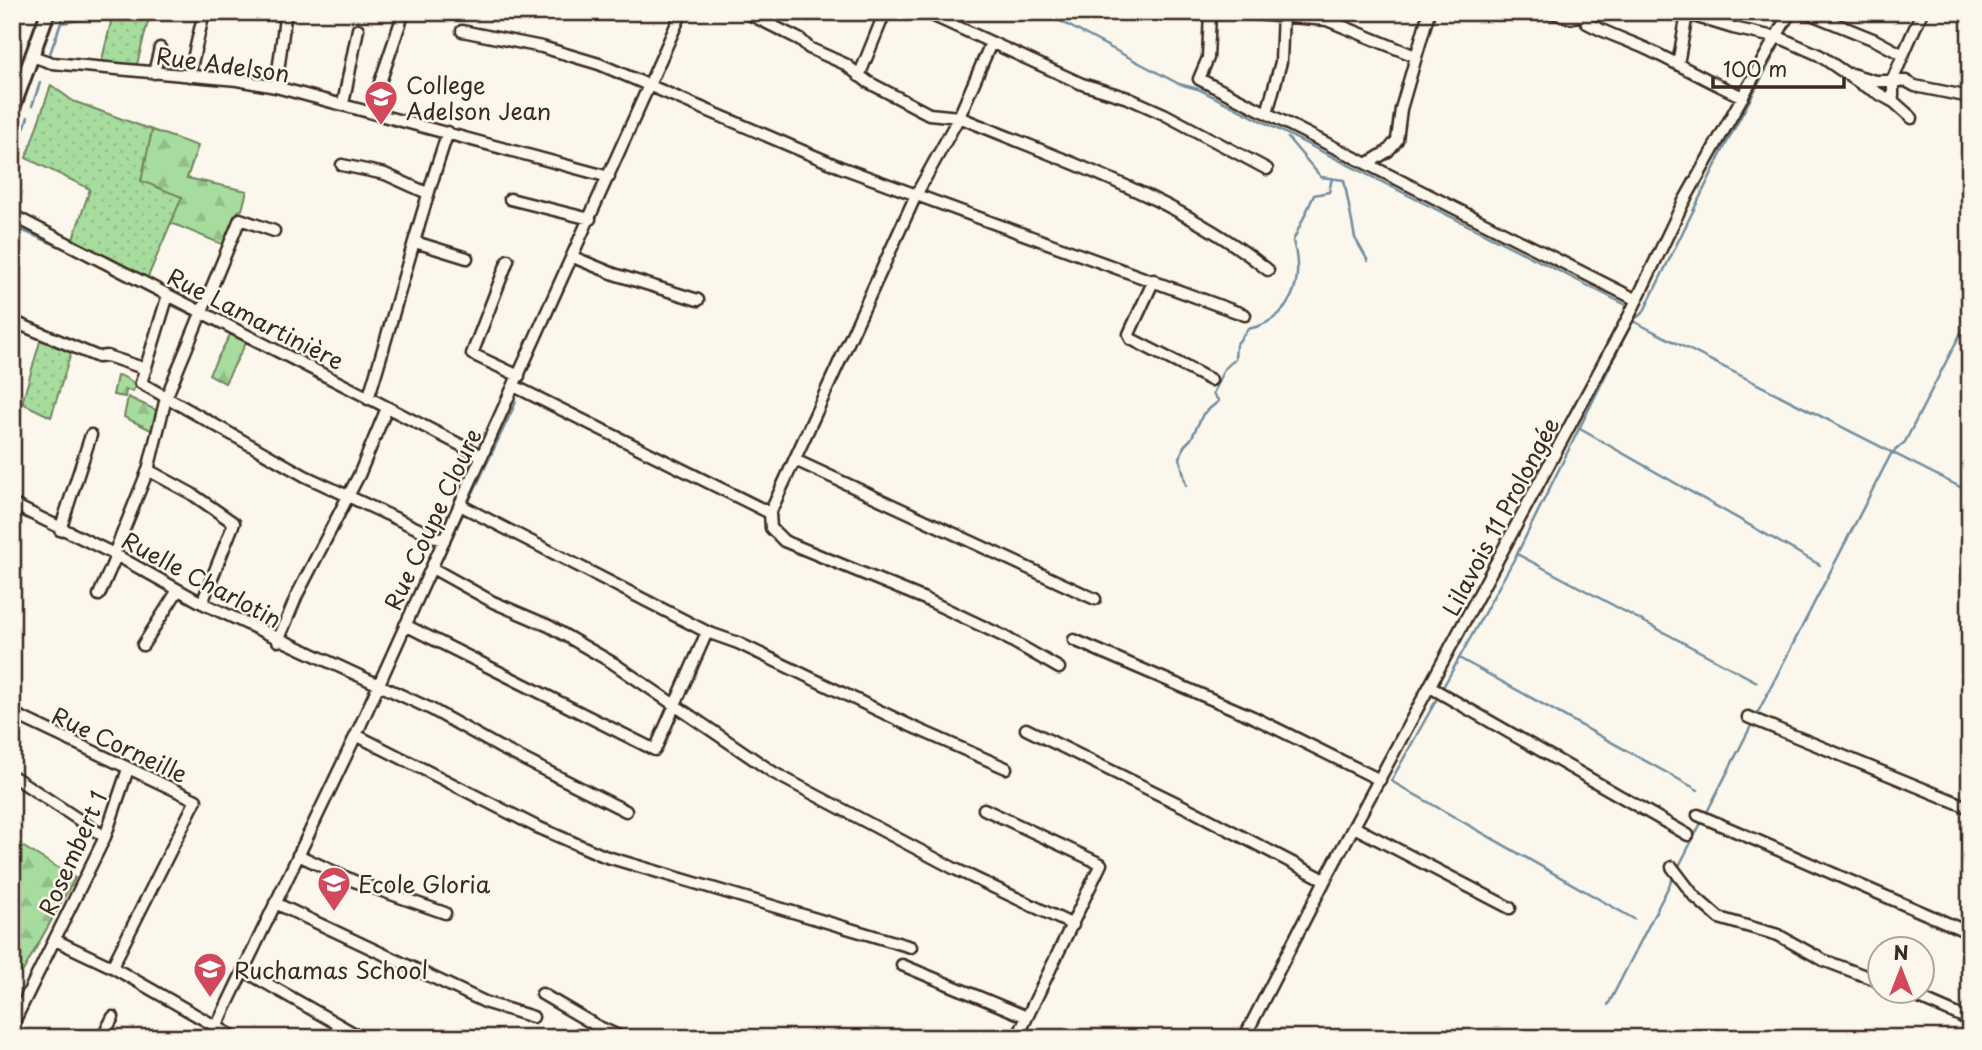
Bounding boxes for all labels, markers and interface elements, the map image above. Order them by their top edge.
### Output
street label: Rue Adelson [154,37,292,91]
scale bar [1713,46,1844,90]
text: 100 m [1723,52,1787,84]
place label: College Adelson Jean [406,67,551,128]
school or university icon: College Adelson Jean [362,78,400,127]
street label: Rue Lamartinière [162,258,350,378]
street label: Lilavois 11 Prolongée [1433,410,1567,622]
street label: Rue Coupe Cloure [375,422,489,616]
street label: Ruelle Charlotin [116,522,288,636]
street label: Rue Corneille [46,697,194,791]
street label: Rosembert 1 [29,785,115,921]
school or university icon: Ecole Gloria [315,864,353,913]
place label: Ecole Gloria [358,866,491,901]
north arrow [1867,934,1937,1004]
text: N [1893,938,1909,966]
school or university icon: Ruchamas School [191,950,229,999]
place label: Ruchamas School [234,952,428,987]

